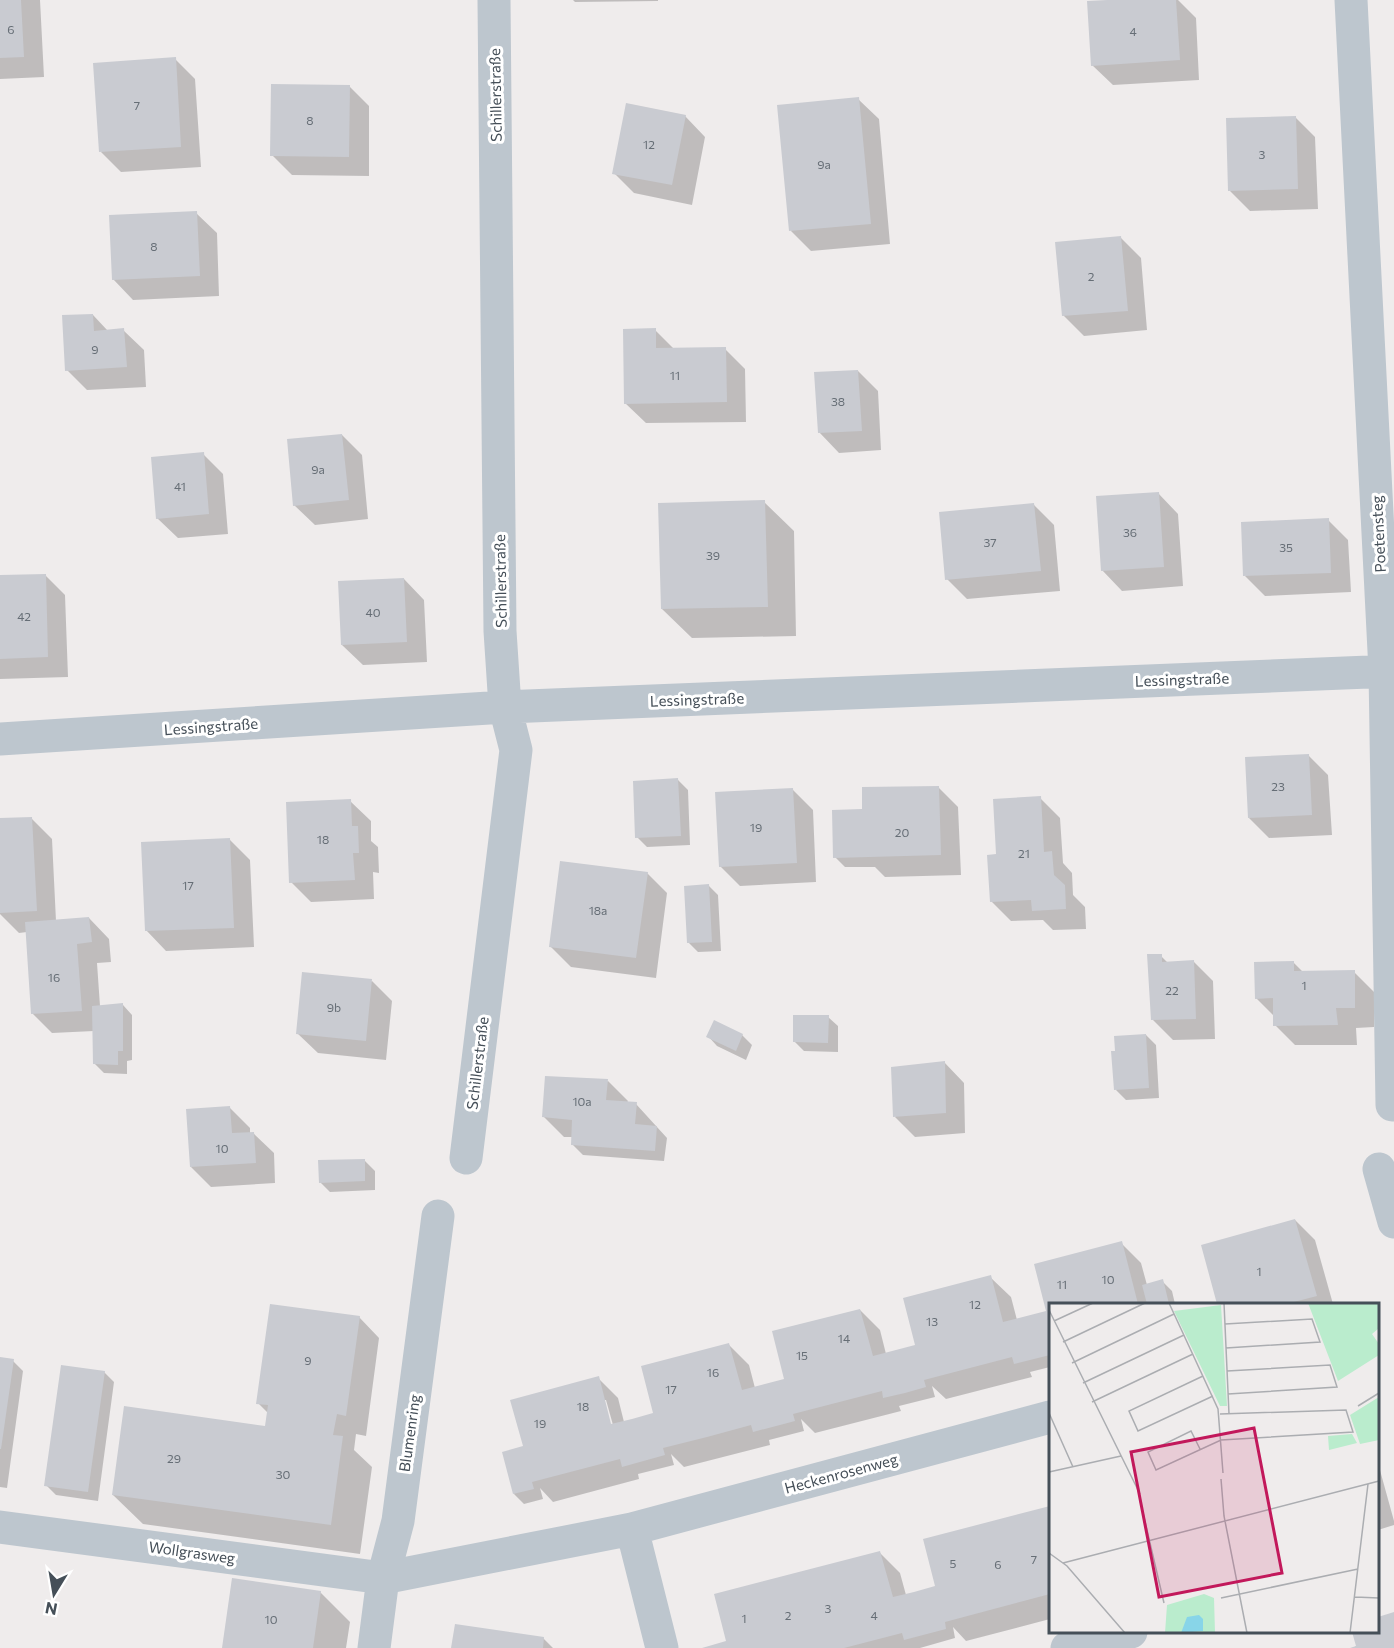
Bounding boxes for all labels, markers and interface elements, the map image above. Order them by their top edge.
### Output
house number: 6 [7,22,15,36]
house number: 4 [1129,24,1137,38]
street label: Schillerstraße [485,48,505,142]
house number: 7 [134,98,140,112]
house number: 8 [306,113,314,127]
house number: 12 [643,137,655,151]
house number: 3 [1259,147,1266,161]
house number: 9a [817,157,831,171]
house number: 8 [150,239,158,253]
house number: 2 [1088,269,1095,283]
house number: 9 [91,342,99,356]
house number: 11 [670,368,680,382]
house number: 38 [831,394,845,408]
house number: 9a [311,462,325,476]
house number: 41 [174,479,186,493]
street label: Poetensteg [1367,495,1389,573]
house number: 36 [1123,525,1137,539]
street label: Schillerstraße [490,534,510,628]
house number: 37 [983,535,997,549]
house number: 35 [1279,540,1293,554]
house number: 39 [706,548,720,562]
house number: 40 [365,605,381,619]
house number: 42 [17,609,31,623]
street label: Lessingstraße [1135,668,1230,690]
street label: Lessingstraße [650,688,745,710]
street label: Lessingstraße [163,714,259,738]
house number: 23 [1271,779,1285,793]
house number: 19 [750,820,762,834]
house number: 20 [895,825,909,839]
house number: 18 [317,832,329,846]
house number: 21 [1018,846,1030,860]
house number: 17 [182,878,194,892]
house number: 18a [589,903,607,917]
house number: 16 [48,970,60,984]
house number: 1 [1301,978,1307,992]
house number: 22 [1165,983,1179,997]
house number: 9b [327,1000,341,1014]
street label: Schillerstraße [462,1015,492,1111]
house number: 10a [572,1094,592,1108]
house number: 10 [216,1141,229,1155]
house number: 1 [1256,1264,1262,1278]
house number: 10 [1102,1272,1115,1286]
house number: 11 [1057,1277,1067,1291]
house number: 12 [969,1297,981,1311]
inset map [1049,1303,1379,1633]
house number: 13 [926,1314,938,1328]
house number: 14 [838,1331,850,1345]
house number: 15 [796,1348,808,1362]
house number: 9 [304,1353,312,1367]
house number: 16 [707,1365,719,1379]
house number: 17 [665,1382,677,1396]
street label: Blumenring [395,1393,423,1473]
house number: 18 [577,1399,589,1413]
house number: 19 [534,1416,546,1430]
street label: Heckenrosenweg [782,1449,900,1497]
house number: 29 [167,1451,181,1465]
house number: 30 [276,1467,291,1481]
street label: Wollgrasweg [148,1537,236,1567]
house number: 7 [1031,1552,1037,1566]
house number: 5 [950,1556,957,1570]
house number: 6 [994,1557,1002,1571]
north arrow [24,1564,84,1624]
text: N [43,1599,59,1620]
house number: 3 [825,1601,832,1615]
house number: 2 [785,1608,792,1622]
house number: 4 [870,1608,878,1622]
house number: 1 [741,1611,747,1625]
house number: 10 [265,1612,278,1626]

